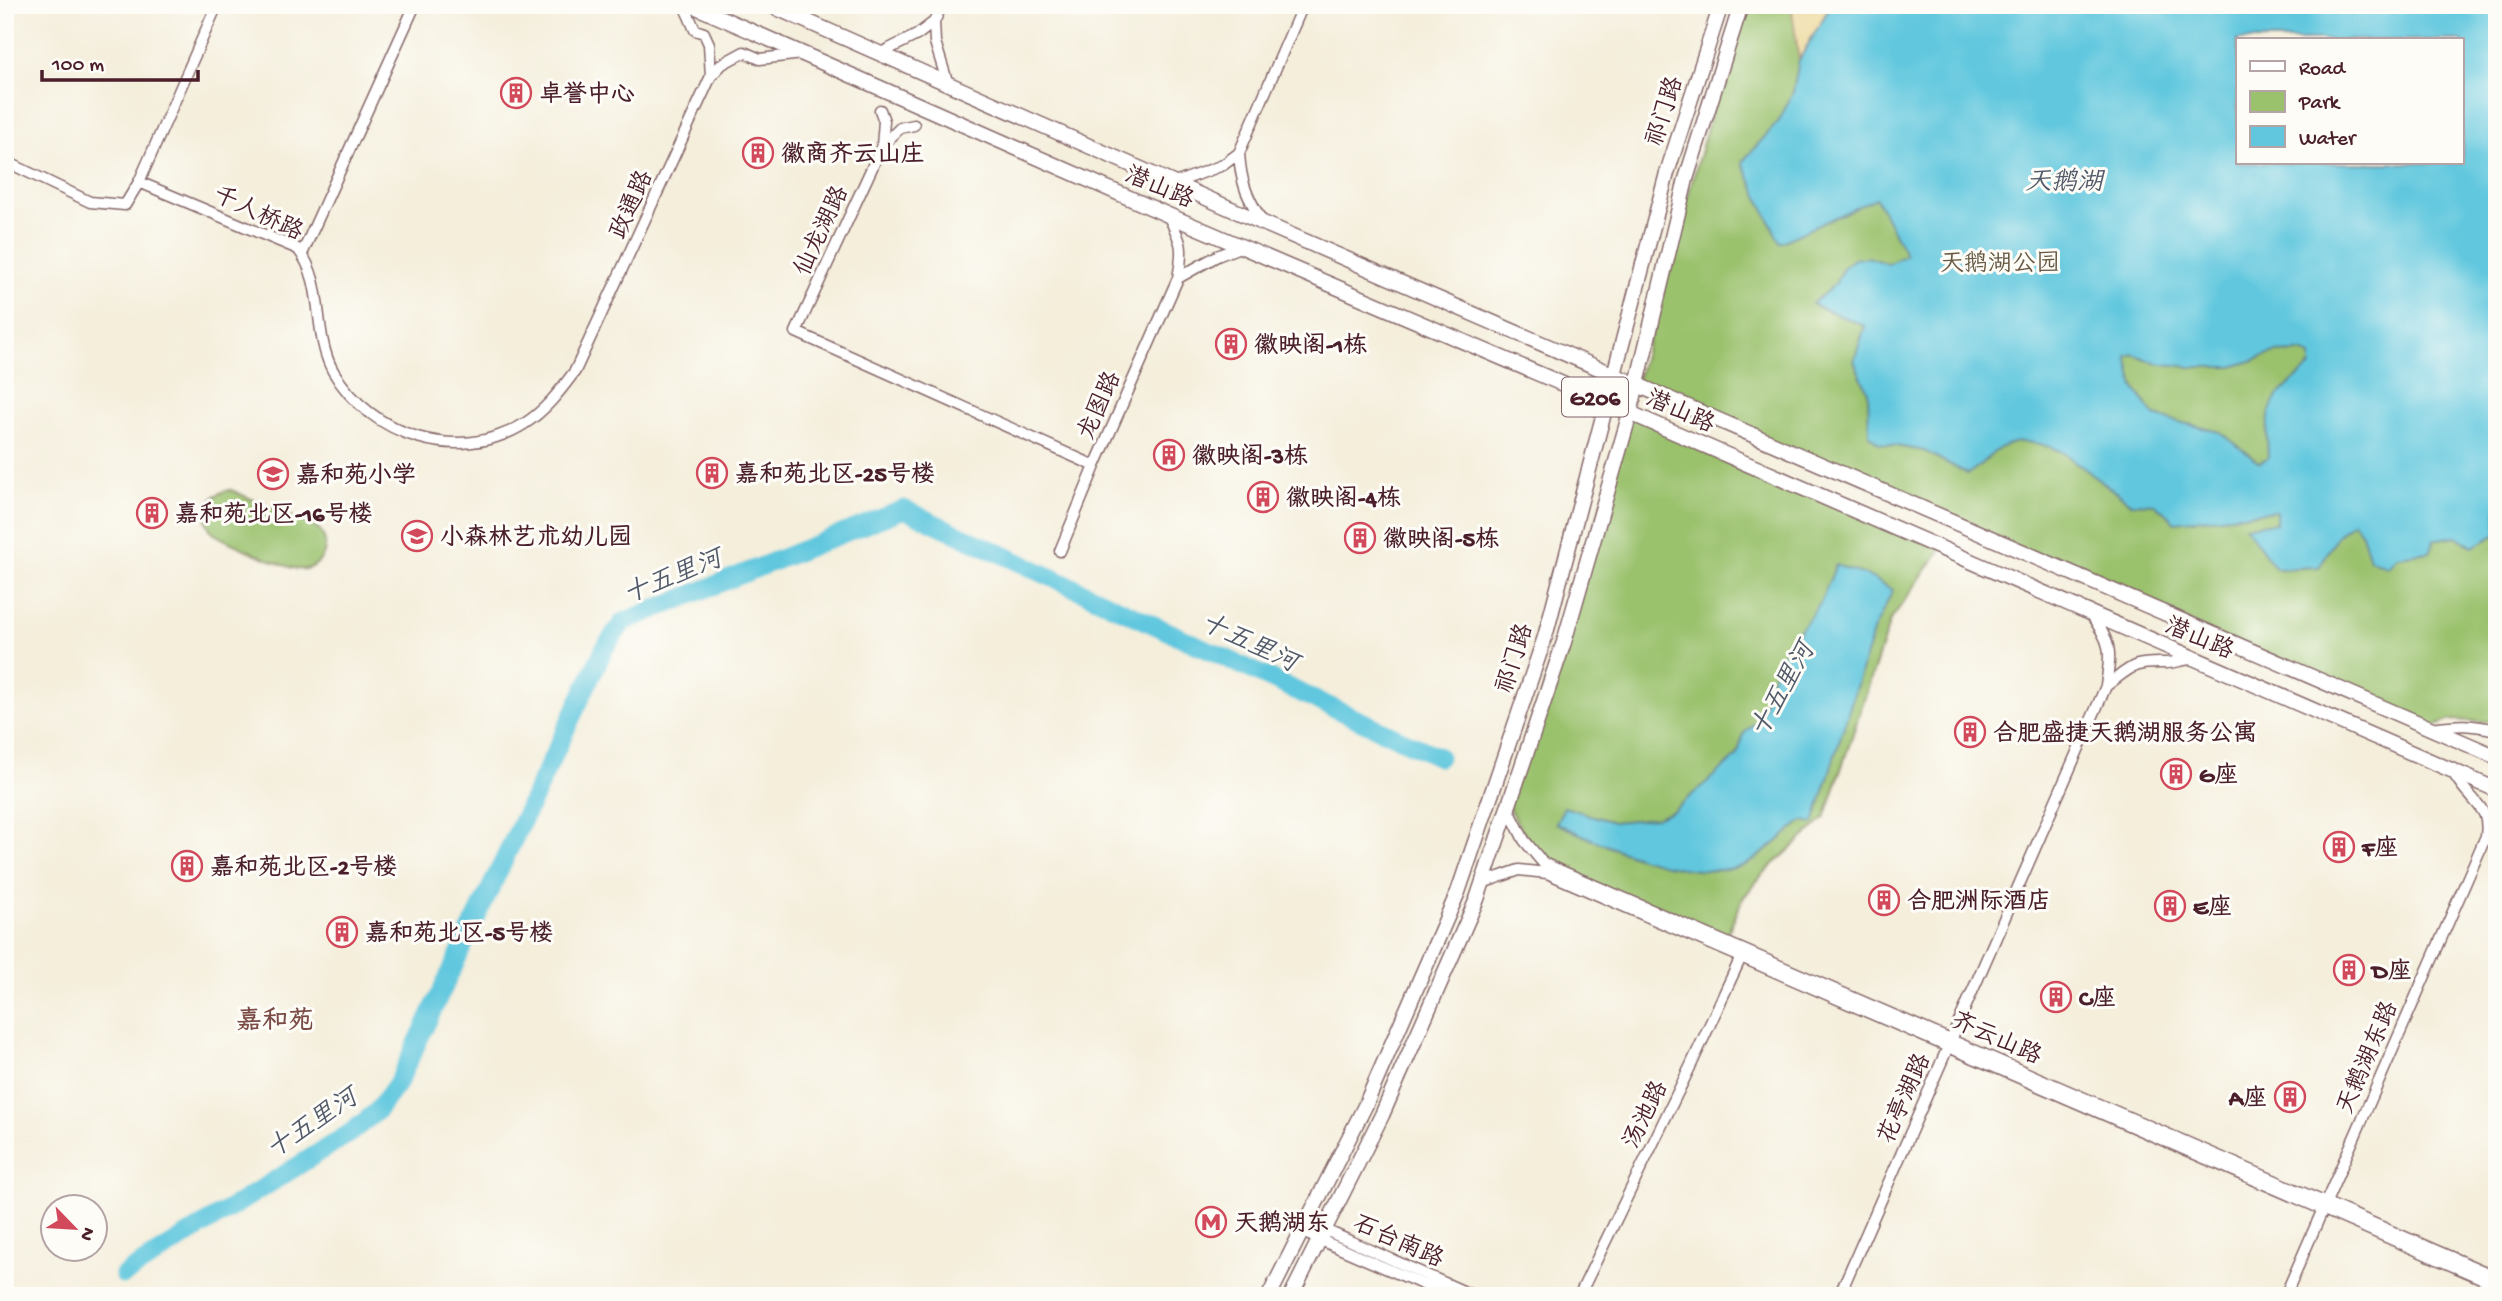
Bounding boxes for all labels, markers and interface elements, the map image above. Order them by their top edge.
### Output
scale bar [42,38,198,82]
legend [2236,38,2464,164]
text: 100 m [51,54,104,79]
text: Road [2299,58,2347,83]
street label: 祁门路 [1640,73,1691,151]
building icon: 卓誉中心 [499,76,533,110]
place label: 卓誉中心 [539,81,635,111]
text: Park [2298,92,2342,117]
text: Water [2299,128,2357,153]
building icon: 徽商齐云山庄 [741,136,775,170]
place label: 徽商齐云山庄 [781,141,925,171]
street label: 潜山路 [1120,160,1198,217]
street label: 政通路 [603,166,661,244]
water label: 天鹅湖 [2025,167,2106,200]
street label: 千人桥路 [208,180,308,249]
street label: 仙龙湖路 [788,181,857,281]
park label: 天鹅湖公园 [1940,250,2060,280]
building icon: 徽映阁-1栋 [1214,327,1248,361]
place label: 徽映阁-1栋 [1254,332,1367,362]
street label: 龙图路 [1071,367,1129,445]
road number: G206 [1562,378,1628,416]
street label: 潜山路 [1641,383,1719,441]
building icon: 徽映阁-3栋 [1152,438,1186,472]
place label: 徽映阁-3栋 [1192,443,1308,473]
building icon: 嘉和苑北区-25号楼 [695,456,729,490]
school or university icon: 嘉和苑小学 [256,457,290,491]
place label: 嘉和苑北区-25号楼 [735,461,935,491]
place label: 嘉和苑小学 [296,462,416,492]
building icon: 徽映阁-4栋 [1246,480,1280,514]
place label: 徽映阁-4栋 [1286,485,1401,515]
building icon: 嘉和苑北区-16号楼 [135,496,169,530]
place label: 嘉和苑北区-16号楼 [175,501,372,531]
school or university icon: 小森林艺术幼儿园 [400,519,434,553]
building icon: 徽映阁-5栋 [1343,521,1377,555]
place label: 小森林艺术幼儿园 [440,523,632,554]
place label: 徽映阁-5栋 [1383,526,1499,556]
water label: 十五里河 [619,543,731,613]
water label: 十五里河 [1194,608,1306,683]
street label: 潜山路 [2160,611,2238,668]
street label: 祁门路 [1490,620,1541,698]
water label: 十五里河 [1745,634,1826,744]
building icon: 合肥盛捷天鹅湖服务公寓 [1953,715,1987,749]
place label: 合肥盛捷天鹅湖服务公寓 [1993,719,2257,750]
building icon: G座 [2159,757,2193,791]
place label: G座 [2199,762,2238,792]
building icon: F座 [2322,830,2356,864]
place label: F座 [2361,835,2398,865]
building icon: 嘉和苑北区-2号楼 [170,849,204,883]
place label: 嘉和苑北区-2号楼 [210,854,397,884]
building icon: 合肥洲际酒店 [1867,883,1901,917]
place label: 合肥洲际酒店 [1907,888,2051,918]
building icon: E座 [2153,889,2187,923]
place label: E座 [2193,894,2232,924]
building icon: 嘉和苑北区-5号楼 [325,915,359,949]
place label: 嘉和苑北区-5号楼 [365,920,553,950]
building icon: D座 [2332,953,2366,987]
place label: D座 [2370,958,2412,988]
building icon: C座 [2039,980,2073,1014]
place label: C座 [2079,985,2116,1015]
street label: 天鹅湖东路 [2331,997,2406,1119]
district label: 嘉和苑 [236,1006,314,1039]
street label: 齐云山路 [1946,1006,2046,1073]
street label: 花亭湖路 [1872,1049,1939,1149]
street label: 汤池路 [1617,1076,1676,1154]
building icon: A座 [2273,1080,2307,1114]
water label: 十五里河 [261,1081,369,1168]
place label: A座 [2228,1085,2267,1115]
north arrow [38,1192,108,1262]
metro station icon: 天鹅湖东 [1194,1205,1228,1239]
street label: 石台南路 [1348,1209,1448,1276]
place label: 天鹅湖东 [1234,1210,1330,1240]
text: N [73,1223,99,1244]

